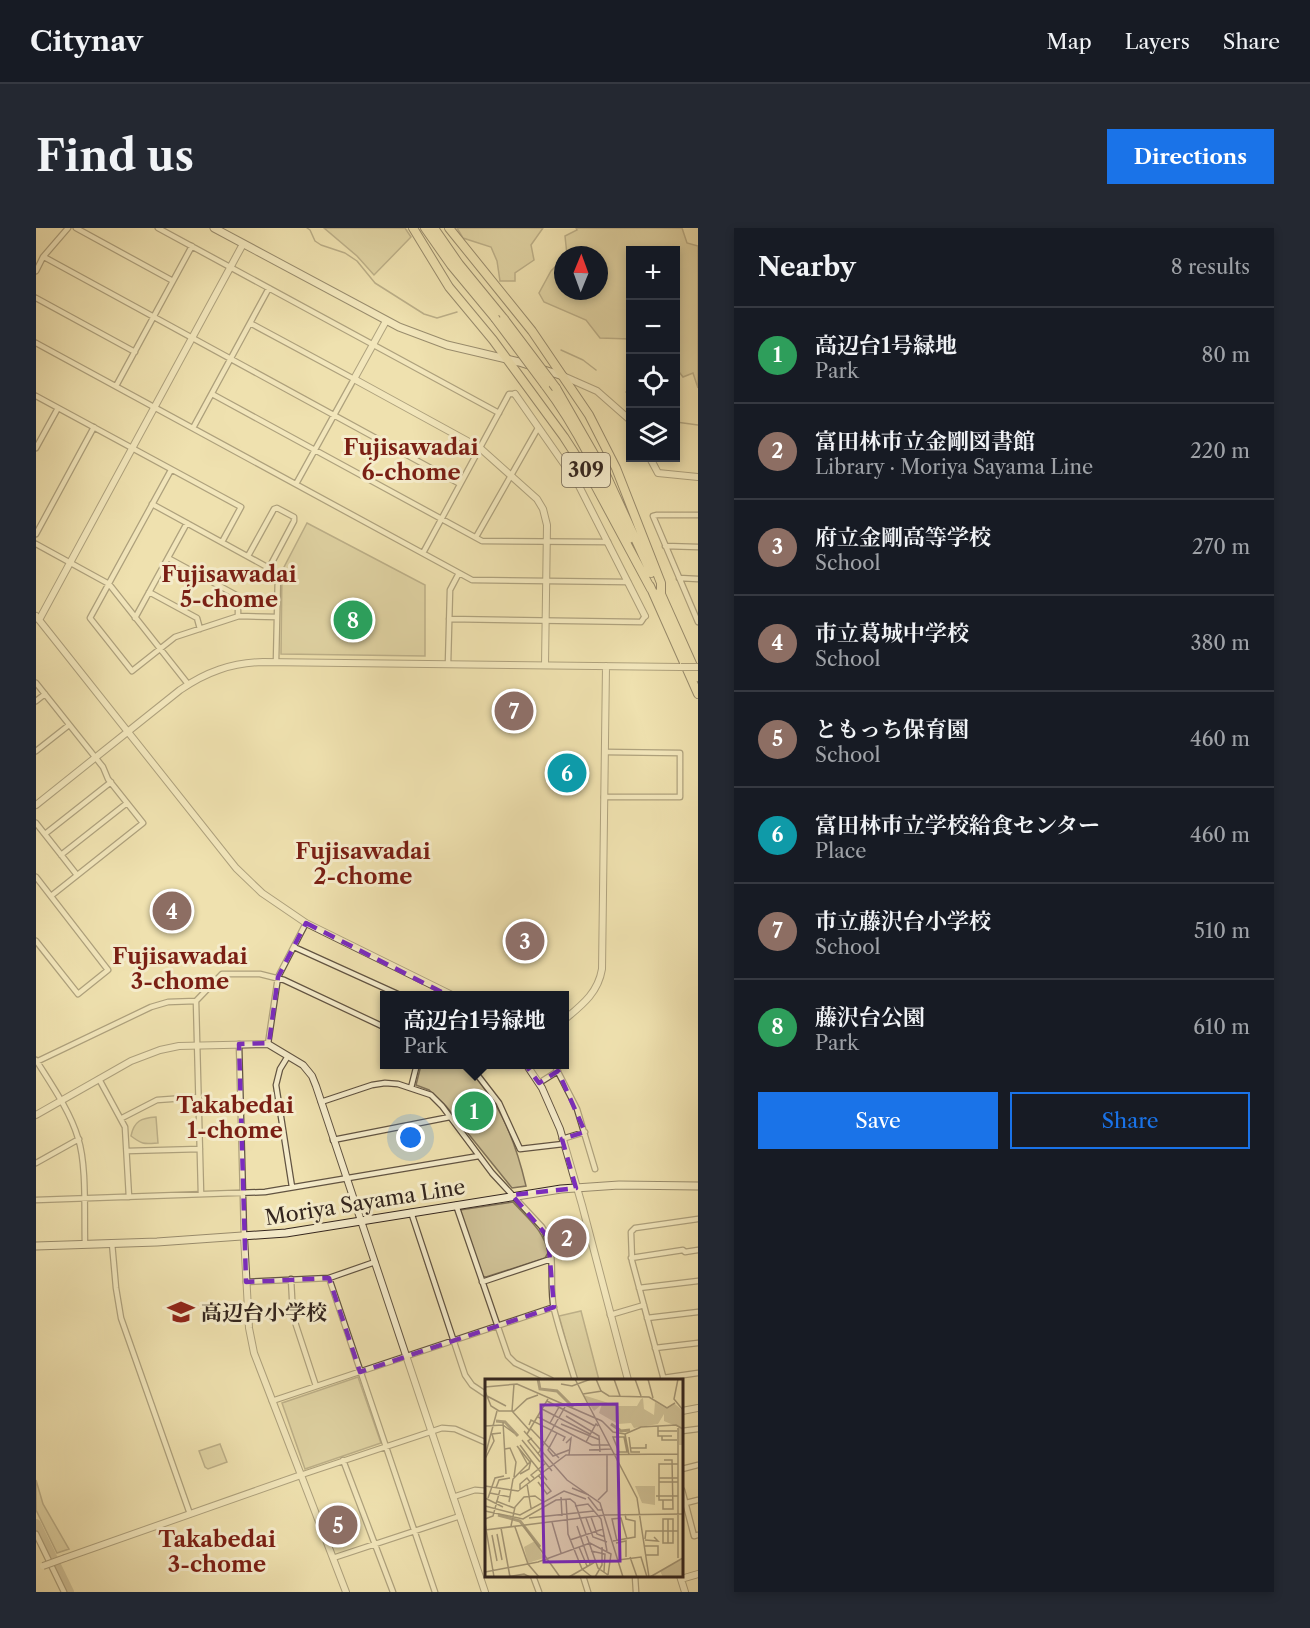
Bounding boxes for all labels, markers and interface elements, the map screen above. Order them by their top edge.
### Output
text: Citynav [30,24,143,58]
text: Map [1047,29,1092,54]
text: Layers [1125,29,1190,54]
text: Share [1223,29,1280,54]
button: Directions [1107,129,1274,184]
text: Find us [36,130,194,182]
north arrow [554,246,608,300]
map controls [626,246,680,462]
button: + [626,246,680,300]
text: Nearby [758,251,856,283]
text: 8 results [1171,255,1250,279]
button: − [626,300,680,354]
text: 高辺台1号緑地 [815,332,957,359]
text: 1 [773,343,782,367]
text: 80 m [1202,343,1250,367]
button: locate [626,354,680,408]
text: Park [815,359,858,383]
button: layers [626,408,680,462]
text: 富田林市立金剛図書館 [815,428,1035,455]
district label: Fujisawadai 6-chome [343,434,479,486]
text: 2 [772,439,783,463]
text: 220 m [1190,439,1250,463]
road number: 309 [562,453,610,487]
text: Library · Moriya Sayama Line [815,455,1093,479]
text: 府立金剛高等学校 [815,524,991,551]
text: 3 [772,535,783,559]
text: 270 m [1192,535,1250,559]
text: School [815,551,880,575]
district label: Fujisawadai 5-chome [161,561,297,613]
pin: 8 [334,598,372,642]
text: 市立葛城中学校 [815,620,969,647]
text: 4 [772,631,783,655]
text: 380 m [1191,631,1250,655]
text: School [815,647,880,671]
pin: 7 [494,688,534,734]
text: ともっち保育園 [815,716,969,743]
text: 5 [772,727,783,751]
text: 460 m [1190,727,1250,751]
text: School [815,743,880,767]
pin: 6 [548,750,586,796]
text: 富田林市立学校給食センター [815,812,1100,839]
text: 6 [772,823,783,847]
text: 460 m [1190,823,1250,847]
district label: Fujisawadai 2-chome [295,838,431,890]
text: Place [815,839,866,863]
pin: 4 [152,888,192,934]
text: 市立藤沢台小学校 [815,908,991,935]
pin: 3 [506,918,544,964]
text: 7 [772,919,783,943]
text: 510 m [1194,919,1250,943]
text: School [815,935,880,959]
district label: Fujisawadai 3-chome [112,943,248,995]
popup [380,991,569,1069]
text: 藤沢台公園 [815,1004,925,1031]
text: 高辺台1号緑地 [404,1007,545,1034]
text: 8 [771,1015,784,1039]
text: 610 m [1193,1015,1250,1039]
text: Park [815,1031,858,1055]
text: Park [404,1034,447,1058]
pin: 1 [454,1088,494,1134]
district label: Takabedai 1-chome [176,1092,294,1144]
button: Save [758,1092,998,1149]
button: Share [1010,1092,1250,1149]
your location [396,1123,425,1152]
street label: Moriya Sayama Line [263,1174,467,1230]
pin: 2 [548,1216,586,1260]
school or university icon: 高辺台小学校 [166,1297,196,1327]
place label: 高辺台小学校 [201,1300,327,1325]
inset map [485,1379,683,1577]
pin: 5 [318,1502,358,1548]
district label: Takabedai 3-chome [158,1526,276,1578]

